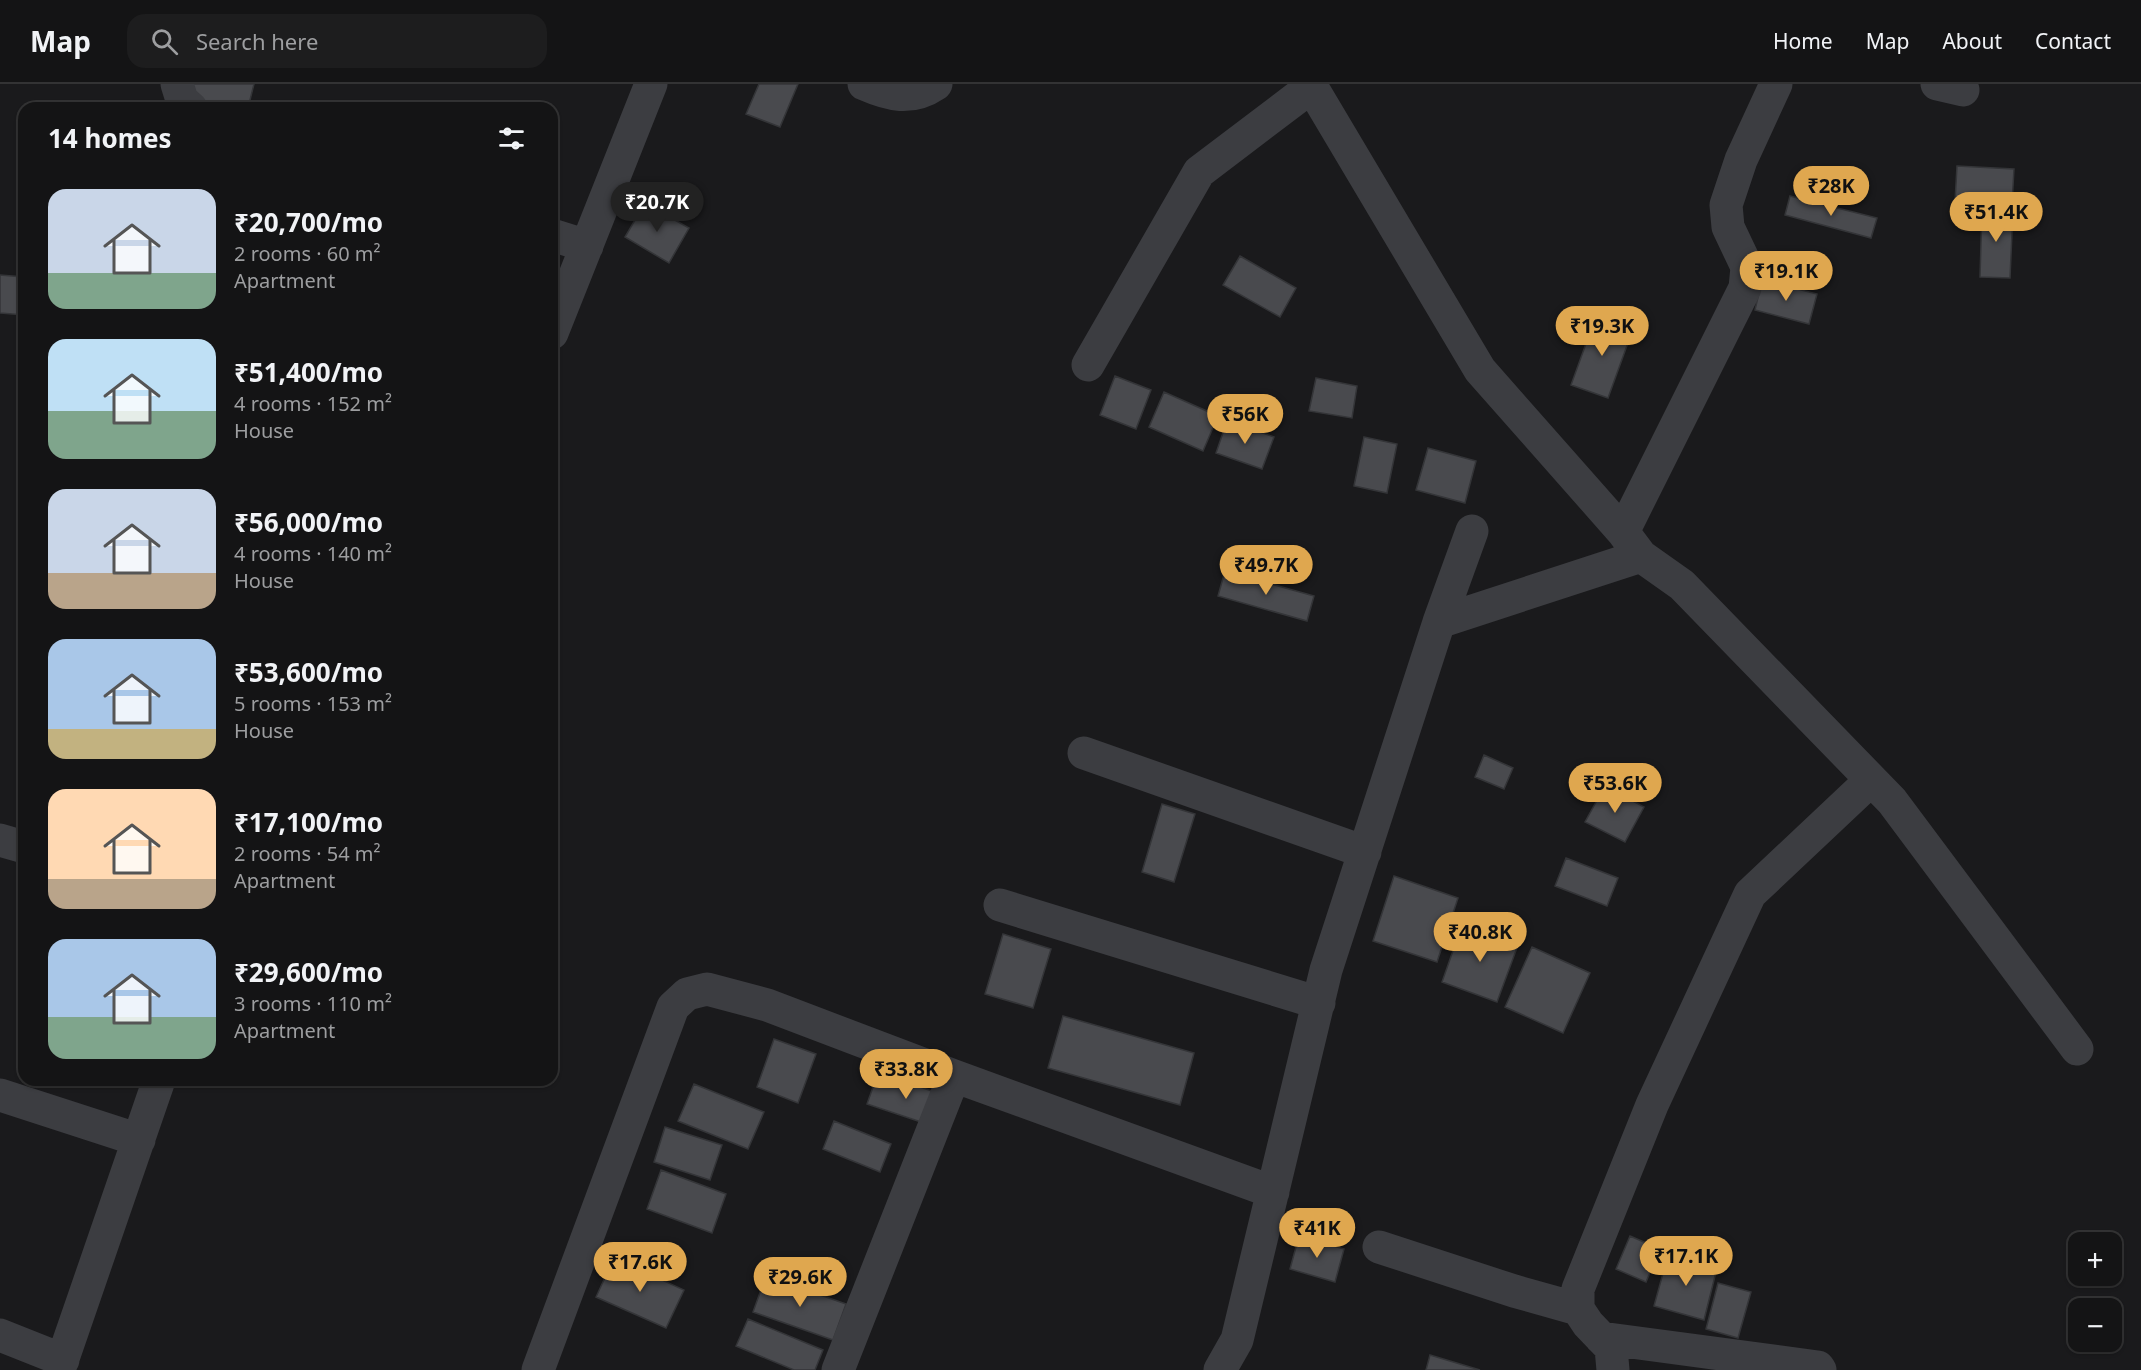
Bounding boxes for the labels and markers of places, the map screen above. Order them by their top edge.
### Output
pin: ₹28K [1795,166,1867,217]
pin: ₹20.7K [608,182,706,233]
pin: ₹51.4K [1947,192,2045,243]
pin: ₹19.1K [1737,251,1835,302]
pin: ₹19.3K [1553,306,1651,357]
pin: ₹56K [1209,394,1281,445]
pin: ₹49.7K [1217,545,1315,596]
pin: ₹53.6K [1566,763,1664,814]
pin: ₹40.8K [1431,912,1529,963]
pin: ₹33.8K [857,1049,955,1100]
pin: ₹41K [1281,1208,1353,1259]
pin: ₹17.1K [1637,1236,1735,1287]
pin: ₹17.6K [591,1242,689,1293]
pin: ₹29.6K [751,1257,849,1308]

